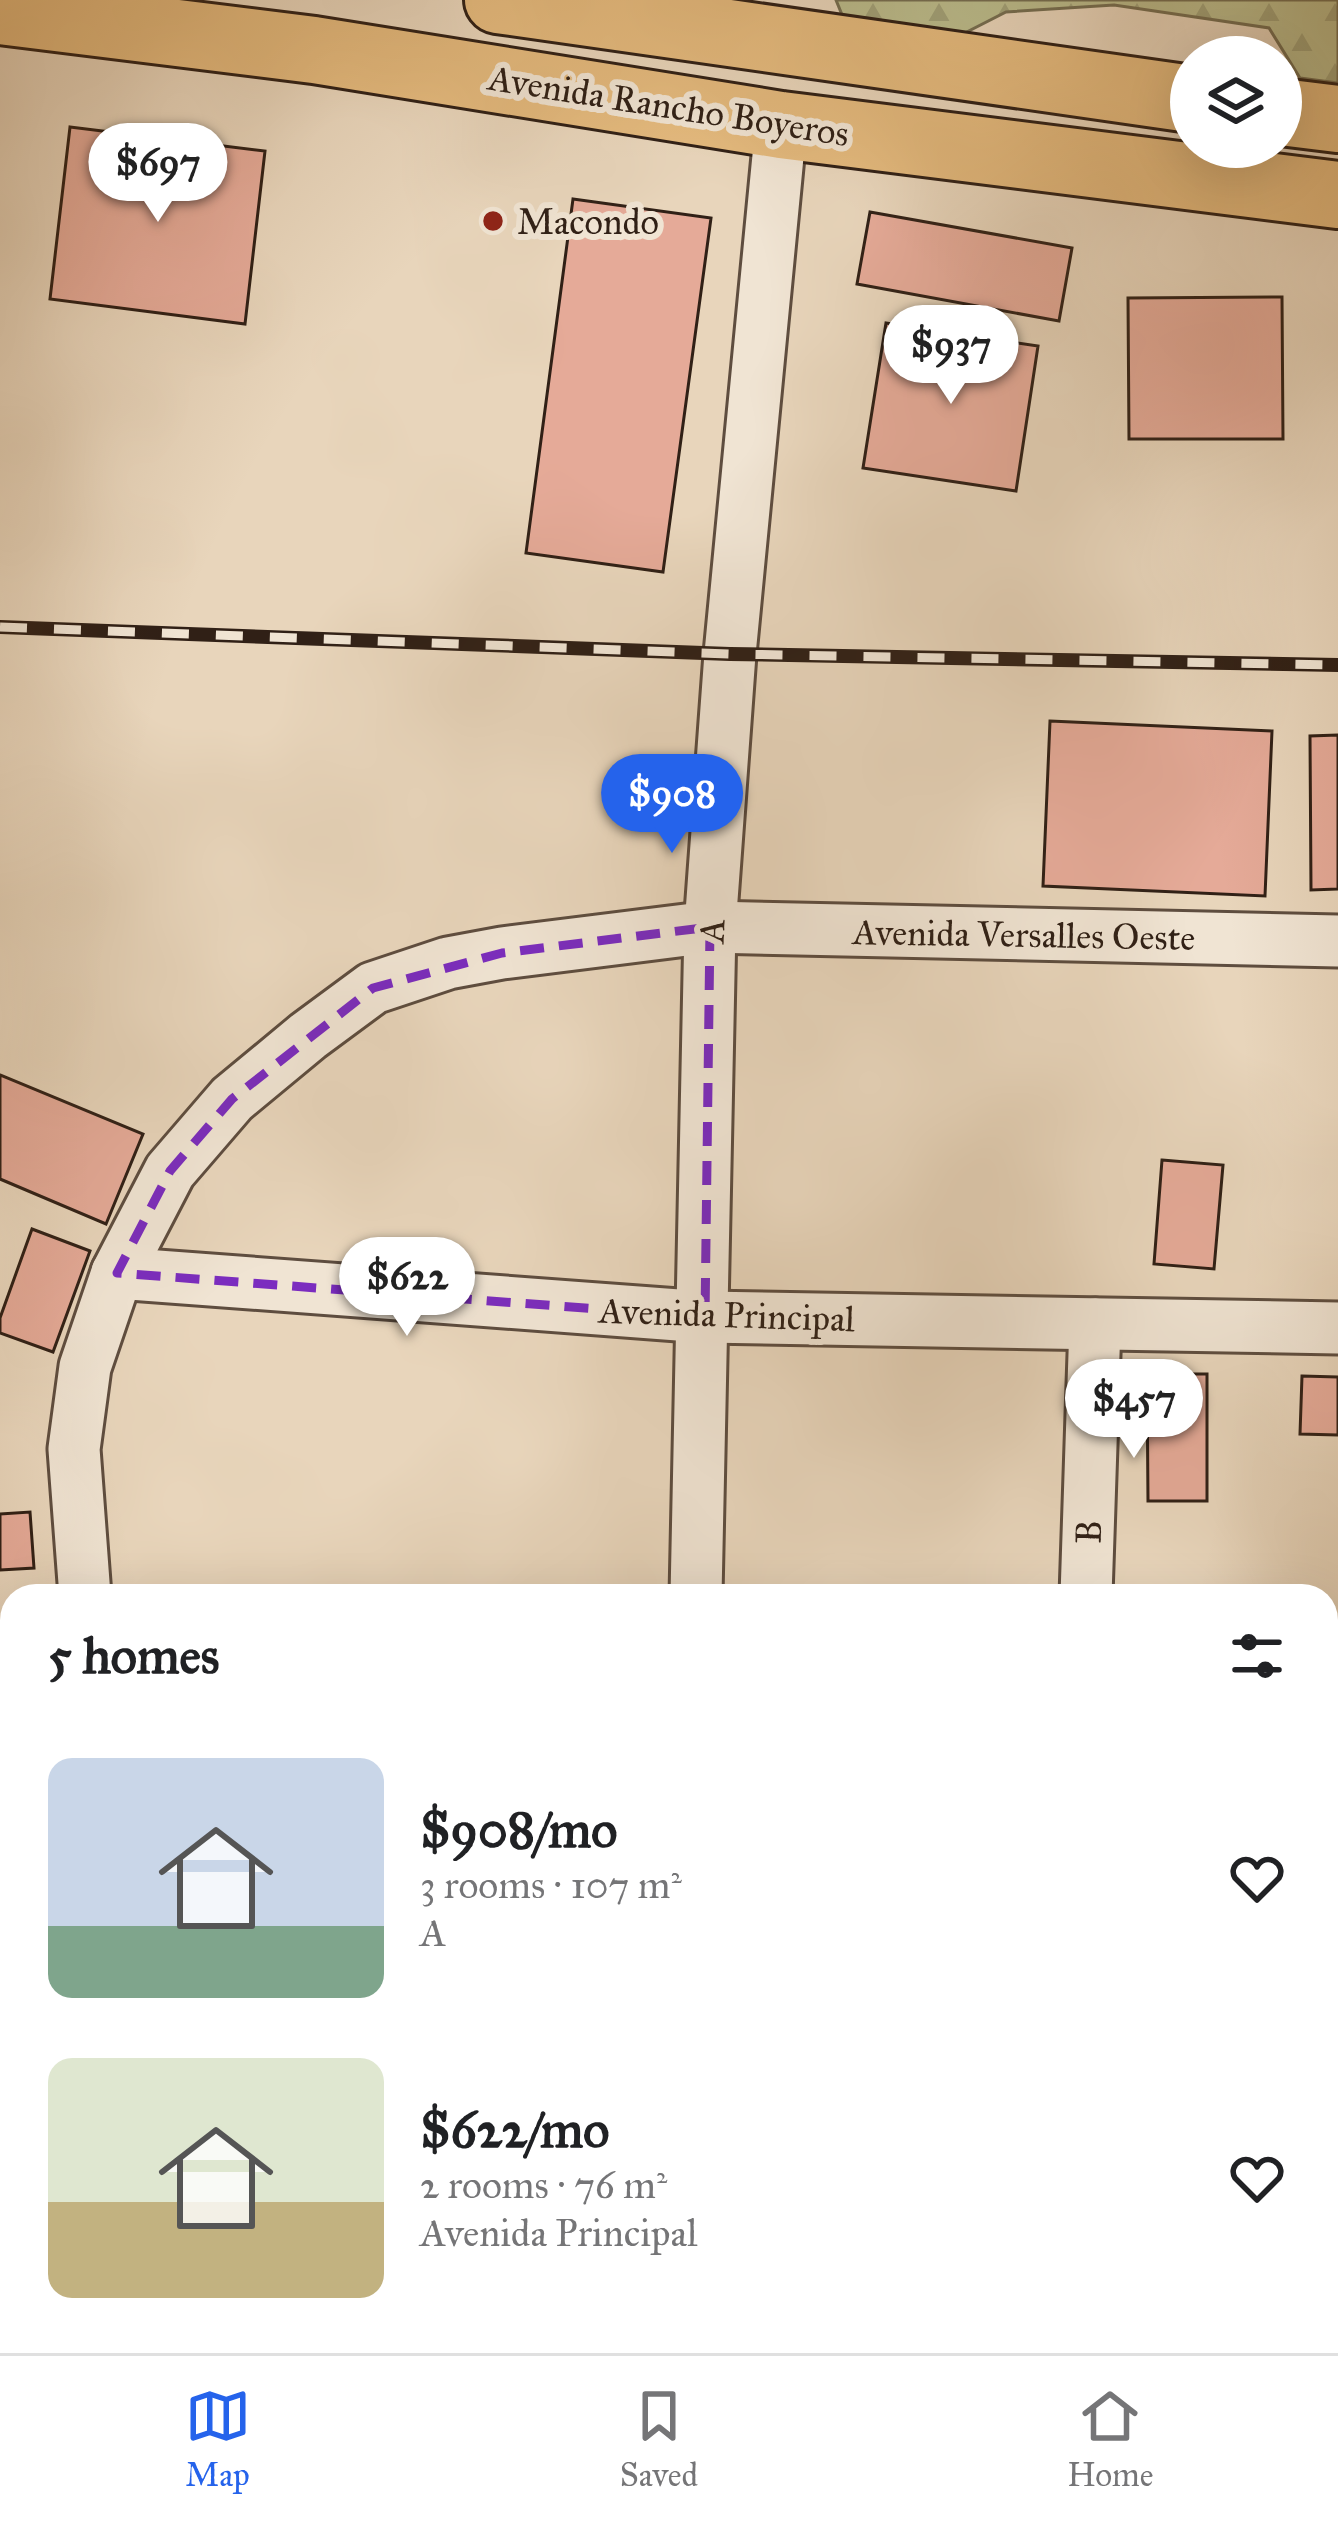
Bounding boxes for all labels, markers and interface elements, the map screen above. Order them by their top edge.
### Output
map controls [1170,36,1302,168]
button: layers [1170,36,1302,168]
street label: Avenida Rancho Boyeros [483,55,852,156]
pin: $697 [87,123,229,225]
text: $697 [115,138,201,186]
place label: Macondo [517,200,659,244]
marker: Macondo [480,208,506,234]
pin: $937 [880,305,1022,407]
text: $937 [911,320,991,368]
pin: $908 [601,754,743,856]
text: $908 [628,769,716,817]
street label: Avenida Versalles Oeste [850,910,1196,960]
street label: A [690,918,734,946]
pin: $622 [336,1237,478,1339]
text: $622 [366,1252,448,1300]
street label: Avenida Principal [596,1288,856,1341]
pin: $457 [1063,1359,1205,1461]
text: $457 [1092,1374,1176,1422]
street label: B [1067,1519,1111,1545]
icon: filters [1224,1623,1290,1689]
text: 5 homes [48,1625,219,1687]
text: $908/mo [420,1799,617,1861]
icon: home [144,1806,288,1950]
icon: heart [1224,1845,1290,1911]
text: 3 rooms · 107 m² [420,1861,682,1909]
text: A [420,1909,446,1957]
text: $622/mo [420,2099,609,2161]
icon: home [144,2106,288,2250]
icon: heart [1224,2145,1290,2211]
text: 2 rooms · 76 m² [420,2161,667,2209]
text: Avenida Principal [420,2209,698,2257]
tab: Map [185,2383,251,2495]
tab: Saved [620,2383,698,2495]
tab: Home [1067,2383,1153,2495]

